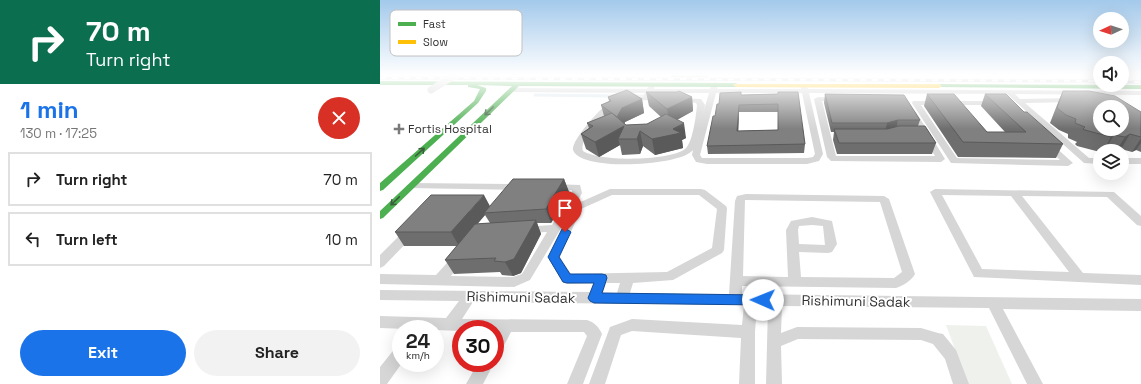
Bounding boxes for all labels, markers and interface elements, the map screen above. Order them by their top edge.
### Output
legend [390,10,522,56]
north arrow [1093,12,1129,48]
map controls [1093,12,1129,180]
text: 70 m [86,13,151,49]
icon: right [20,16,72,68]
text: Fast [423,17,446,31]
text: Slow [423,35,448,49]
text: Turn right [86,48,170,71]
button: sound [1093,56,1129,92]
text: 1 min [20,94,79,125]
button: close [318,97,360,139]
button: search [1093,100,1129,136]
one-way arrow [484,106,494,116]
place label: Fortis Hospital [408,121,492,137]
marker: Fortis Hospital [393,123,405,135]
text: 130 m · 17:25 [20,125,97,142]
button: layers [1093,144,1129,180]
one-way arrow [414,148,425,157]
icon: right [22,168,44,190]
text: Turn right [56,170,127,189]
text: 70 m [323,170,358,189]
pin [548,191,582,232]
one-way arrow [390,197,400,206]
icon: arrive [554,197,576,219]
icon: left [22,228,44,250]
text: Turn left [56,230,118,249]
text: 10 m [325,230,358,249]
position arrow [742,279,784,321]
street label: Rishimuni Sadak [466,287,576,307]
street label: Rishimuni Sadak [801,291,911,311]
speed limit sign: 30 [452,320,504,372]
text: 24 [406,328,430,354]
button: Exit [20,330,186,376]
button: Share [194,330,360,376]
text: km/h [406,349,430,362]

